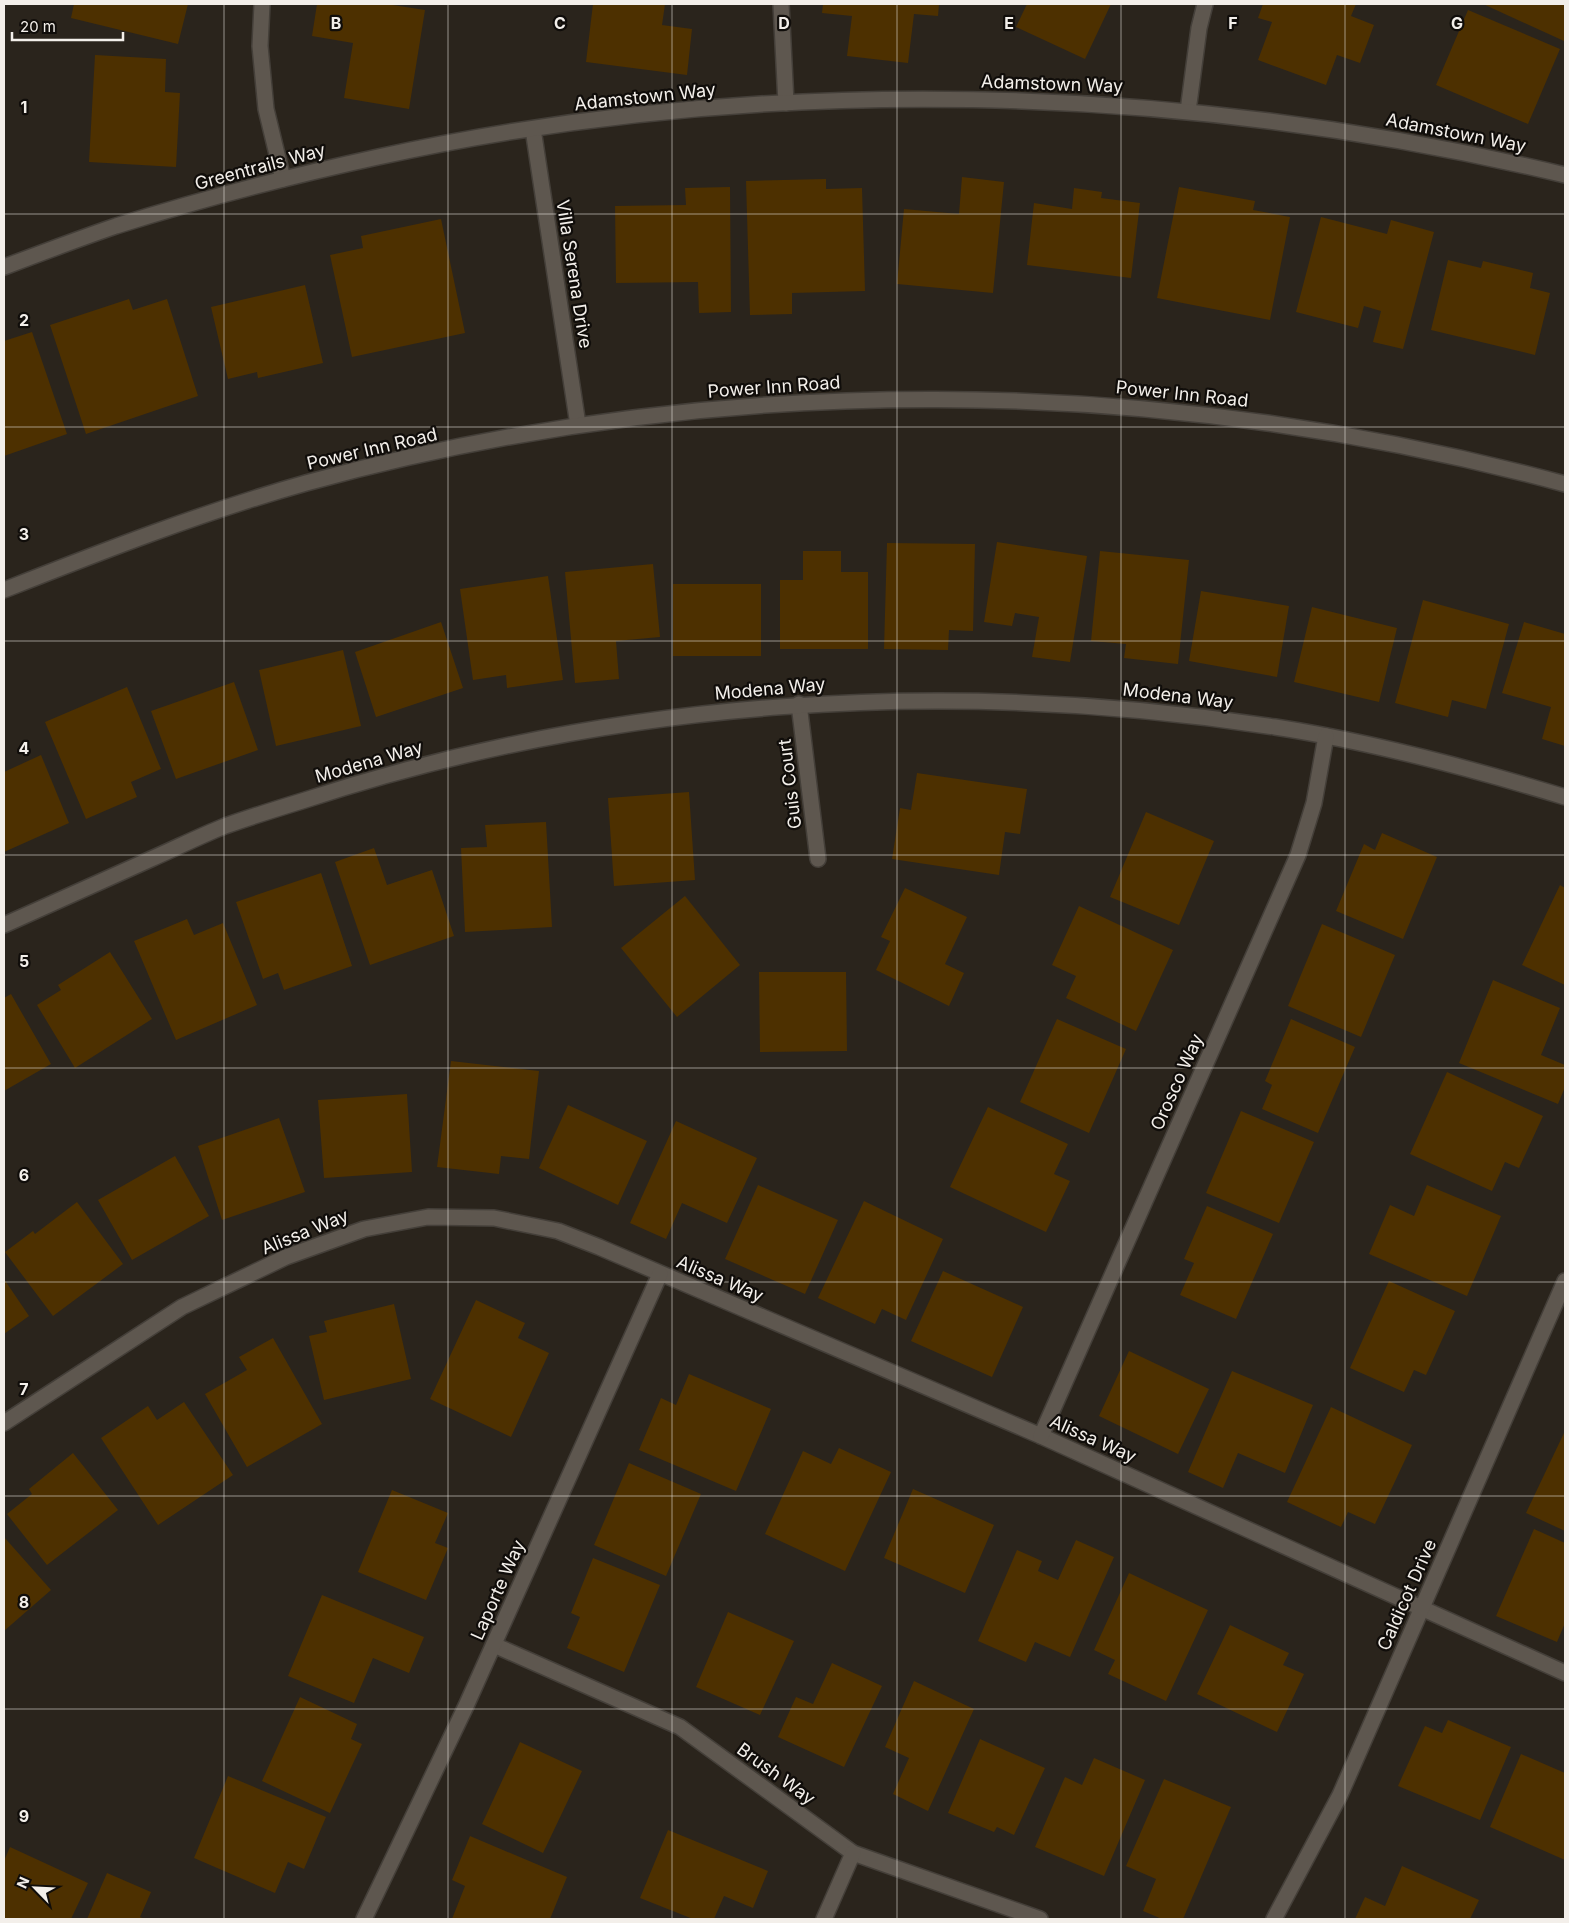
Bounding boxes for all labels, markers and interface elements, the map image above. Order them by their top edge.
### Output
scale bar [12,10,124,42]
text: B [331,13,341,33]
text: C [554,13,566,33]
text: D [778,13,790,33]
text: E [1004,13,1014,33]
text: F [1228,13,1238,33]
text: G [1451,13,1463,33]
text: 20 m [20,17,56,36]
street label: Adamstown Way [981,71,1123,96]
street label: Adamstown Way [573,79,717,114]
text: 1 [21,97,27,117]
street label: Adamstown Way [1384,109,1528,156]
street label: Greentrails Way [192,139,327,194]
street label: Villa Serena Drive [552,198,597,350]
text: 2 [19,310,29,330]
street label: Power Inn Road [707,371,841,402]
street label: Power Inn Road [1115,376,1249,411]
street label: Power Inn Road [305,423,439,474]
text: 3 [19,524,29,544]
street label: Modena Way [714,673,826,704]
street label: Modena Way [1122,678,1235,713]
street label: Modena Way [313,736,425,787]
text: 4 [19,738,30,758]
street label: Guis Court [774,738,805,830]
text: 5 [19,951,29,971]
street label: Orosco Way [1146,1030,1207,1133]
text: 6 [19,1165,29,1185]
street label: Alissa Way [258,1205,351,1259]
street label: Alissa Way [674,1251,767,1306]
text: 7 [19,1379,29,1399]
street label: Alissa Way [1047,1410,1140,1467]
street label: Caldicot Drive [1373,1536,1440,1654]
street label: Laporte Way [466,1537,529,1643]
text: 8 [19,1592,29,1612]
street label: Brush Way [733,1738,819,1809]
text: 9 [19,1806,29,1826]
north arrow [10,1863,60,1913]
text: N [13,1874,33,1891]

